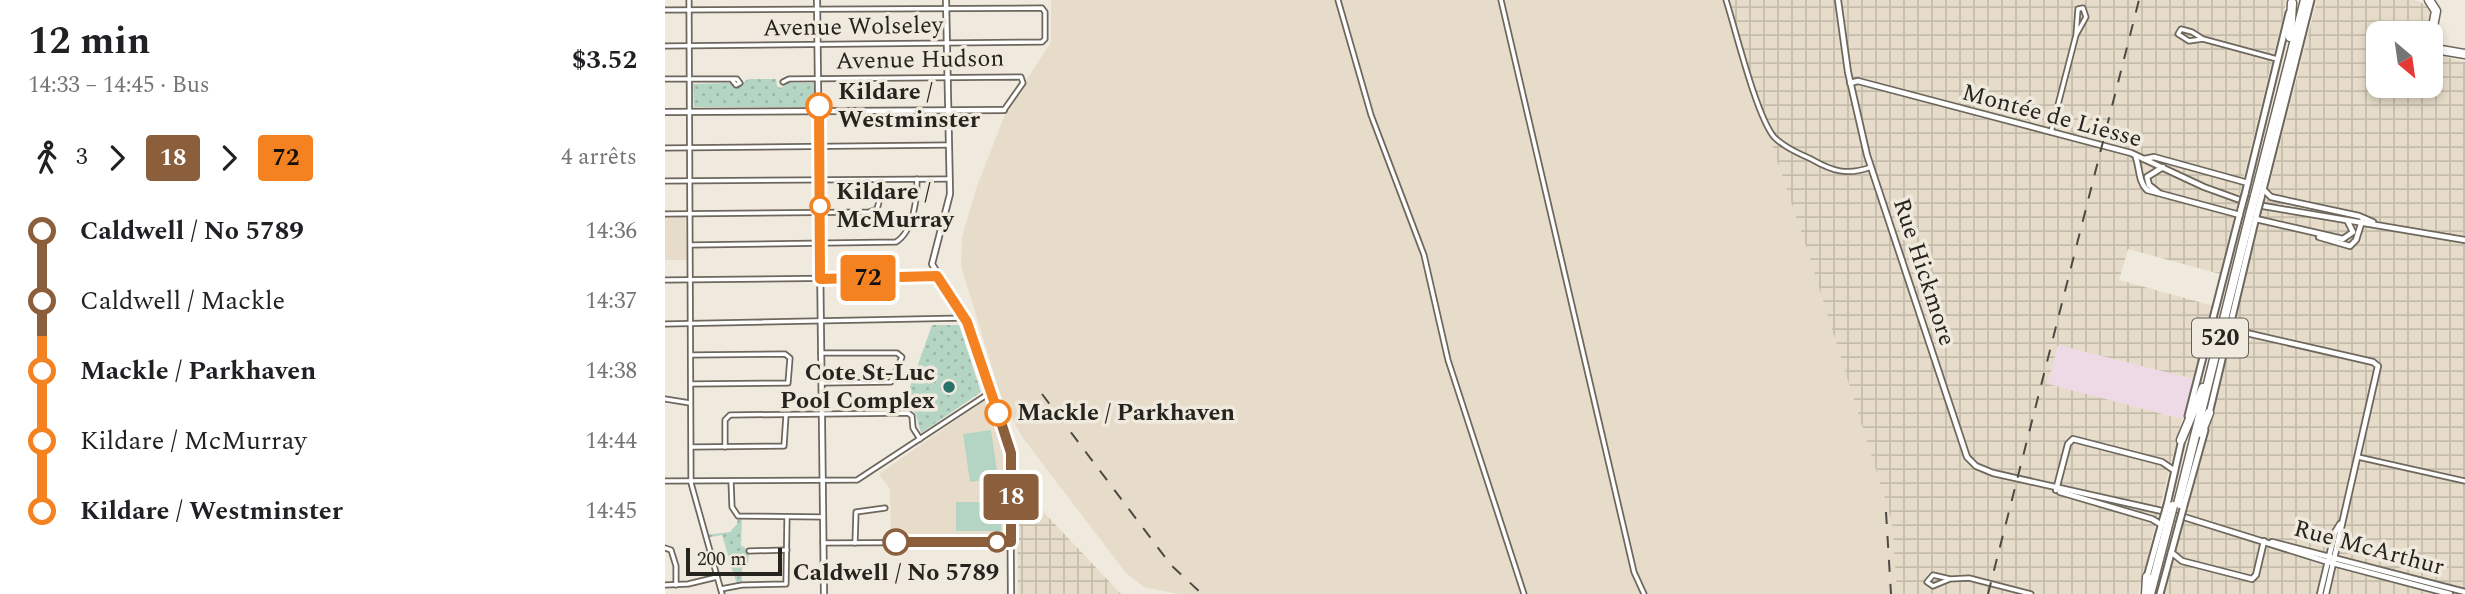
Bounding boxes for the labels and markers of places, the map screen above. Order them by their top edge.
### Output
place label: Kildare / Westminster [838,74,981,138]
marker: Kildare / Westminster [806,93,832,119]
place label: Kildare / McMurray [836,174,955,238]
marker: Kildare / McMurray [810,196,830,216]
place label: Cote St-Luc Pool Complex [780,355,935,419]
marker: Cote St-Luc Pool Complex [941,379,957,395]
place label: Mackle / Parkhaven [1017,395,1235,431]
marker: Mackle / Parkhaven [985,400,1011,426]
marker: Caldwell / No 5789 [883,529,909,555]
unlabelled marker [987,532,1007,552]
place label: Caldwell / No 5789 [793,555,999,591]

